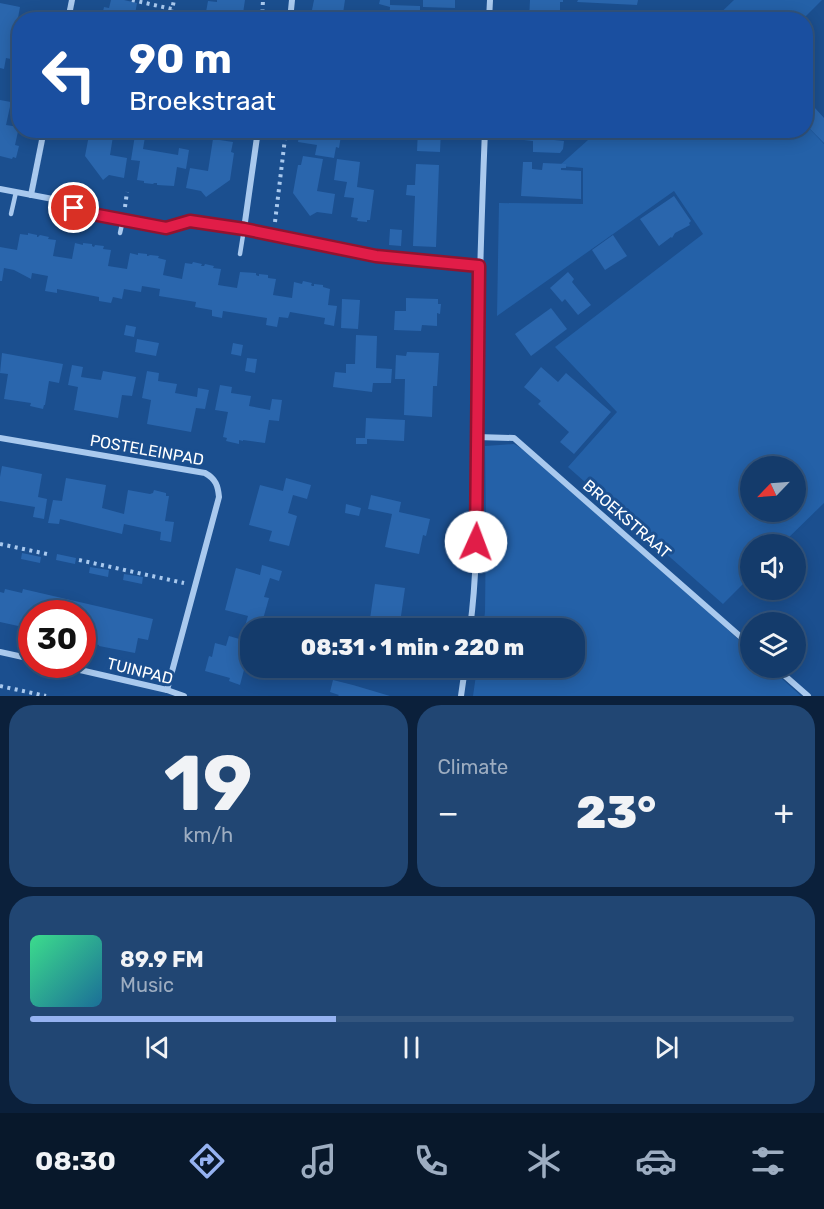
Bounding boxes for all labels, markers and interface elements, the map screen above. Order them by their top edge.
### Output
text: 90 m [129,34,232,84]
icon: left [30,36,108,114]
text: Broekstraat [129,85,276,117]
pin [48,182,99,233]
icon: arrive [57,191,90,224]
street label: POSTELEINPAD [88,431,206,469]
north arrow [740,456,806,522]
map controls [740,456,806,678]
street label: BROEKSTRAAT [579,476,675,562]
position arrow [444,510,508,574]
button: sound [740,534,806,600]
speed limit sign: 30 [18,600,96,678]
button: layers [740,612,806,678]
text: 08:31 · 1 min · 220 m [301,634,524,661]
street label: TUINPAD [105,654,175,688]
text: 19 [164,737,253,830]
text: Climate [438,755,508,779]
text: 23° [576,786,656,839]
text: − [438,793,459,832]
text: + [773,793,794,832]
text: km/h [183,823,233,847]
text: 89.9 FM [120,946,204,973]
text: Music [120,973,174,997]
icon: previous [141,1031,174,1064]
icon: pause [395,1031,428,1064]
icon: next [650,1031,683,1064]
icon: directions [186,1140,228,1182]
icon: music [298,1140,340,1182]
icon: phone [410,1140,452,1182]
icon: climate [523,1140,565,1182]
icon: car [635,1140,677,1182]
icon: filters [747,1140,789,1182]
text: 08:30 [35,1145,116,1177]

